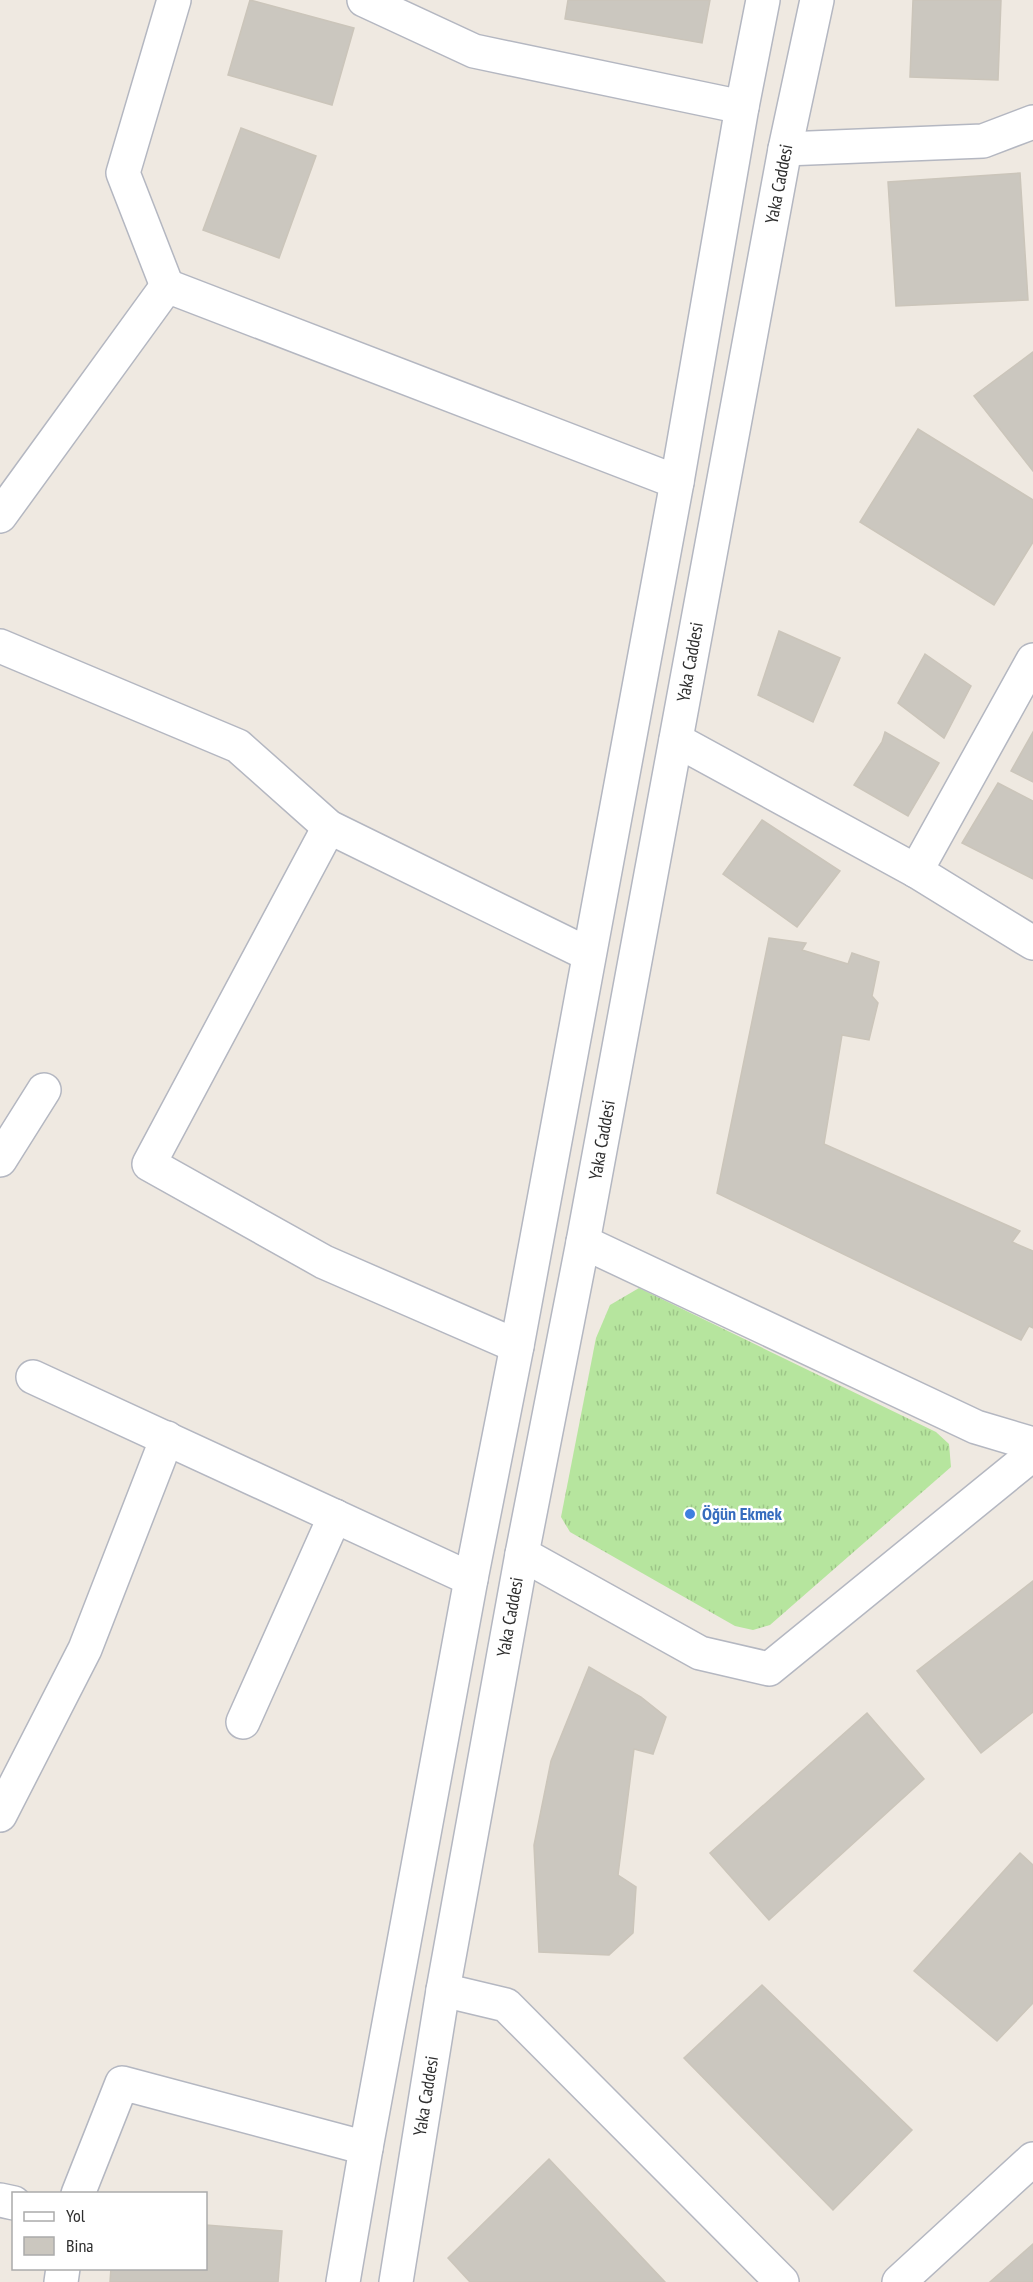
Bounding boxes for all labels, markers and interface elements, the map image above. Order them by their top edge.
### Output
street label: Yaka Caddesi [760,142,797,226]
street label: Yaka Caddesi [671,620,708,704]
street label: Yaka Caddesi [583,1098,620,1182]
place label: Öğün Ekmek [702,1502,783,1525]
marker: Öğün Ekmek [683,1507,697,1521]
street label: Yaka Caddesi [491,1575,528,1659]
street label: Yaka Caddesi [408,2054,443,2138]
legend [12,2192,207,2270]
text: Yol [66,2204,86,2227]
text: Bina [66,2234,94,2257]

